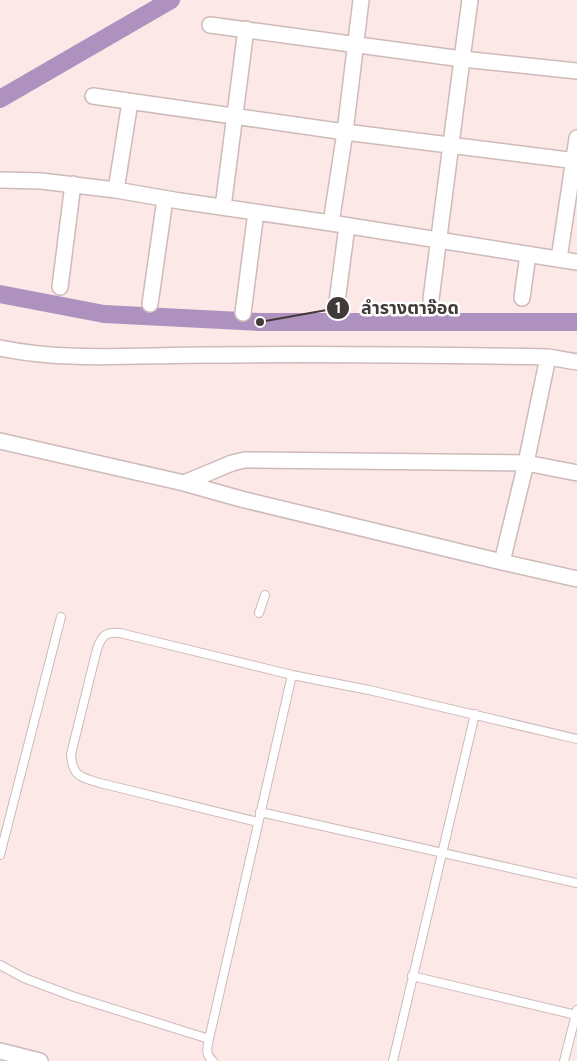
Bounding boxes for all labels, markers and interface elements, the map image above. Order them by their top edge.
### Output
callout: ลำรางตาจ๊อด [326,292,469,325]
text: ลำรางตาจ๊อด [361,296,459,320]
text: 1 [335,298,341,318]

